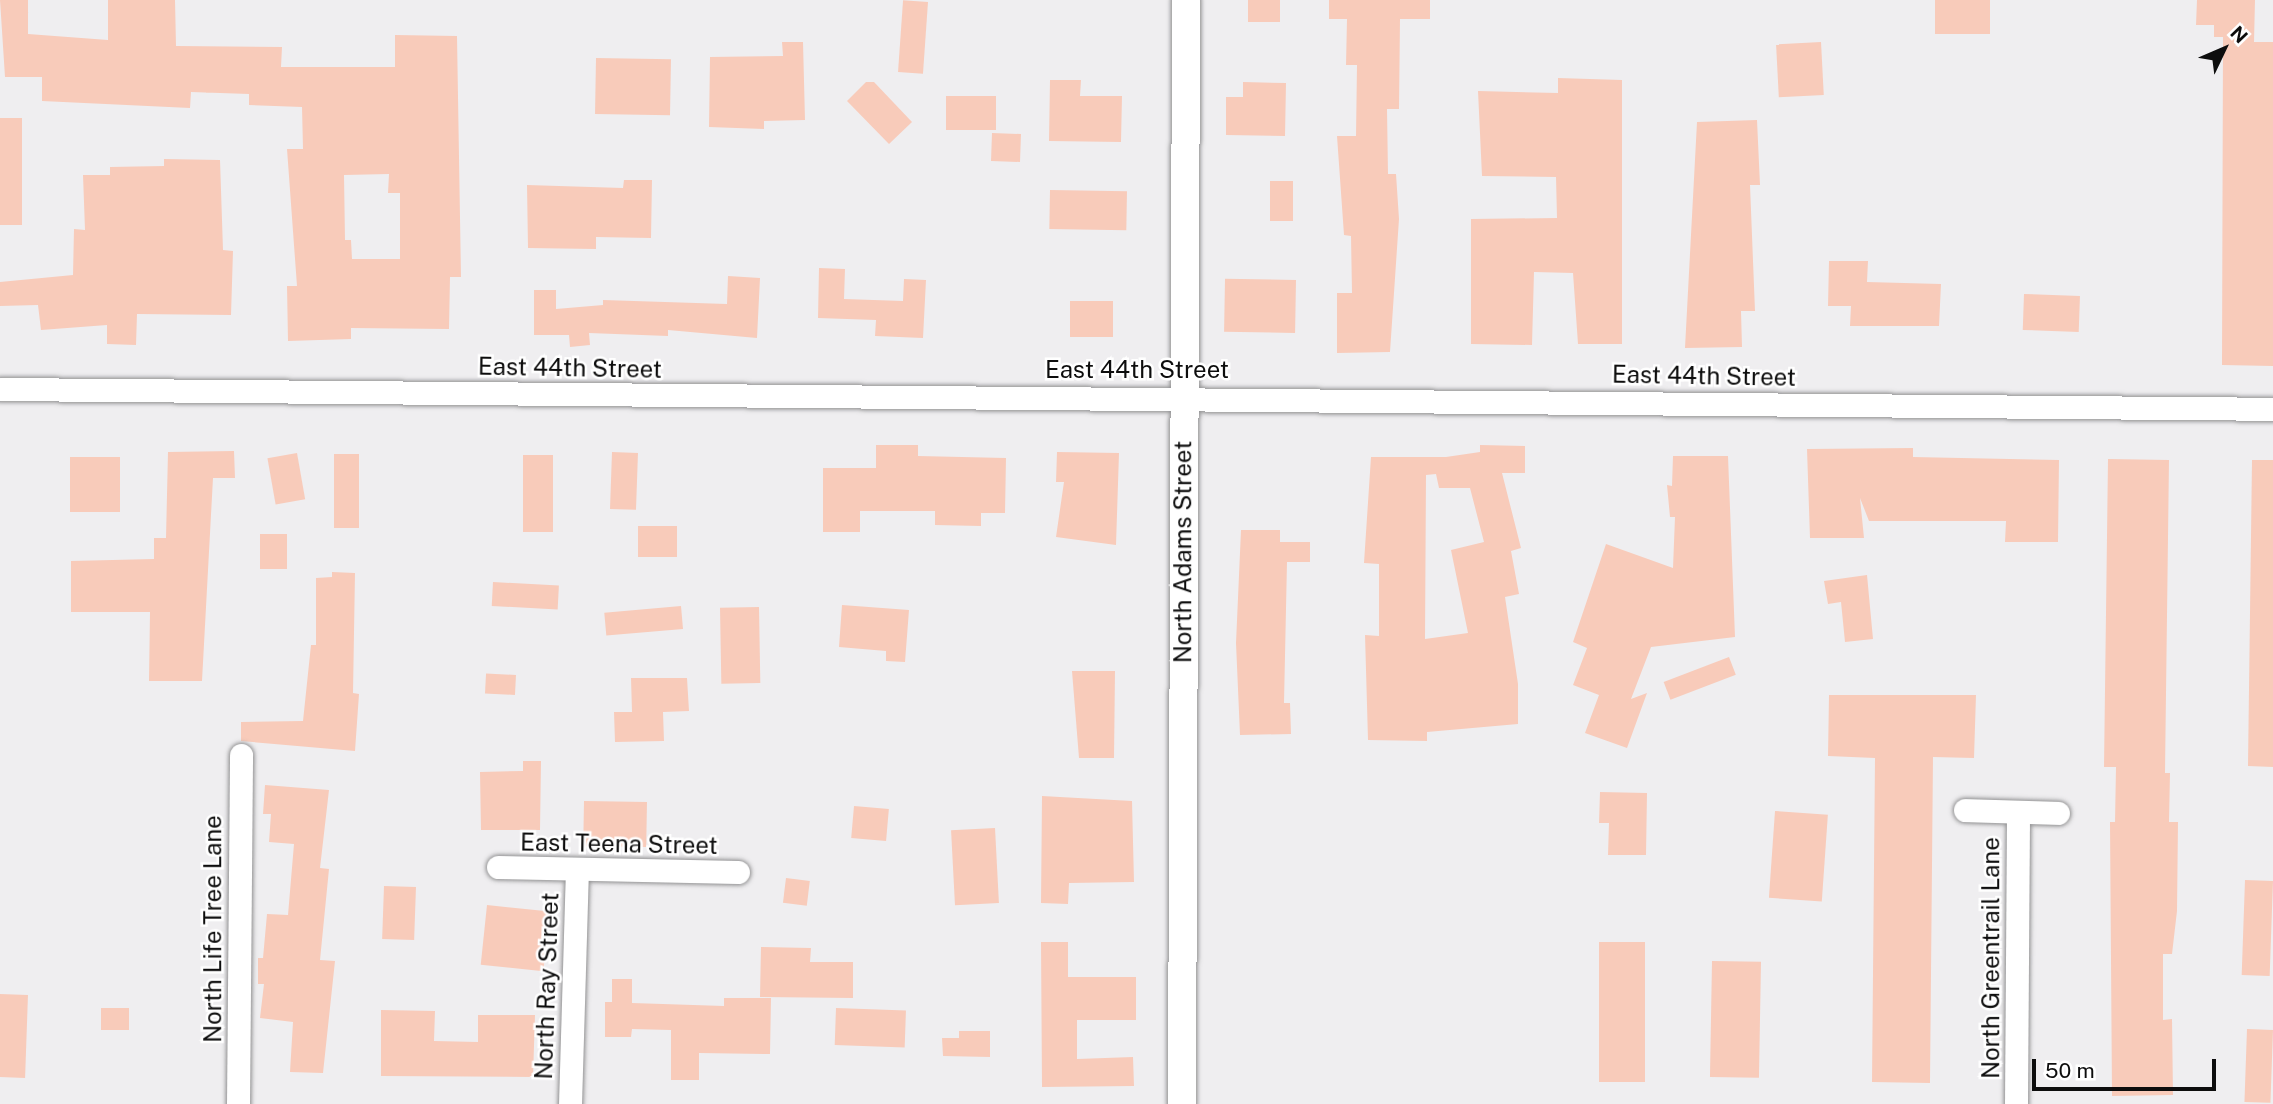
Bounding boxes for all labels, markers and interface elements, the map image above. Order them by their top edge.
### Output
north arrow [2189,14,2259,84]
text: N [2226,21,2252,47]
street label: East 44th Street [478,352,662,384]
street label: East 44th Street [1045,356,1229,384]
street label: East 44th Street [1612,360,1796,392]
street label: North Adams Street [1169,441,1197,663]
street label: North Life Tree Lane [199,815,227,1043]
street label: East Teena Street [520,828,718,860]
street label: North Greentrail Lane [1977,837,2005,1079]
street label: North Ray Street [529,892,565,1080]
scale bar [2035,1044,2219,1088]
text: 50 m [2045,1058,2095,1083]

